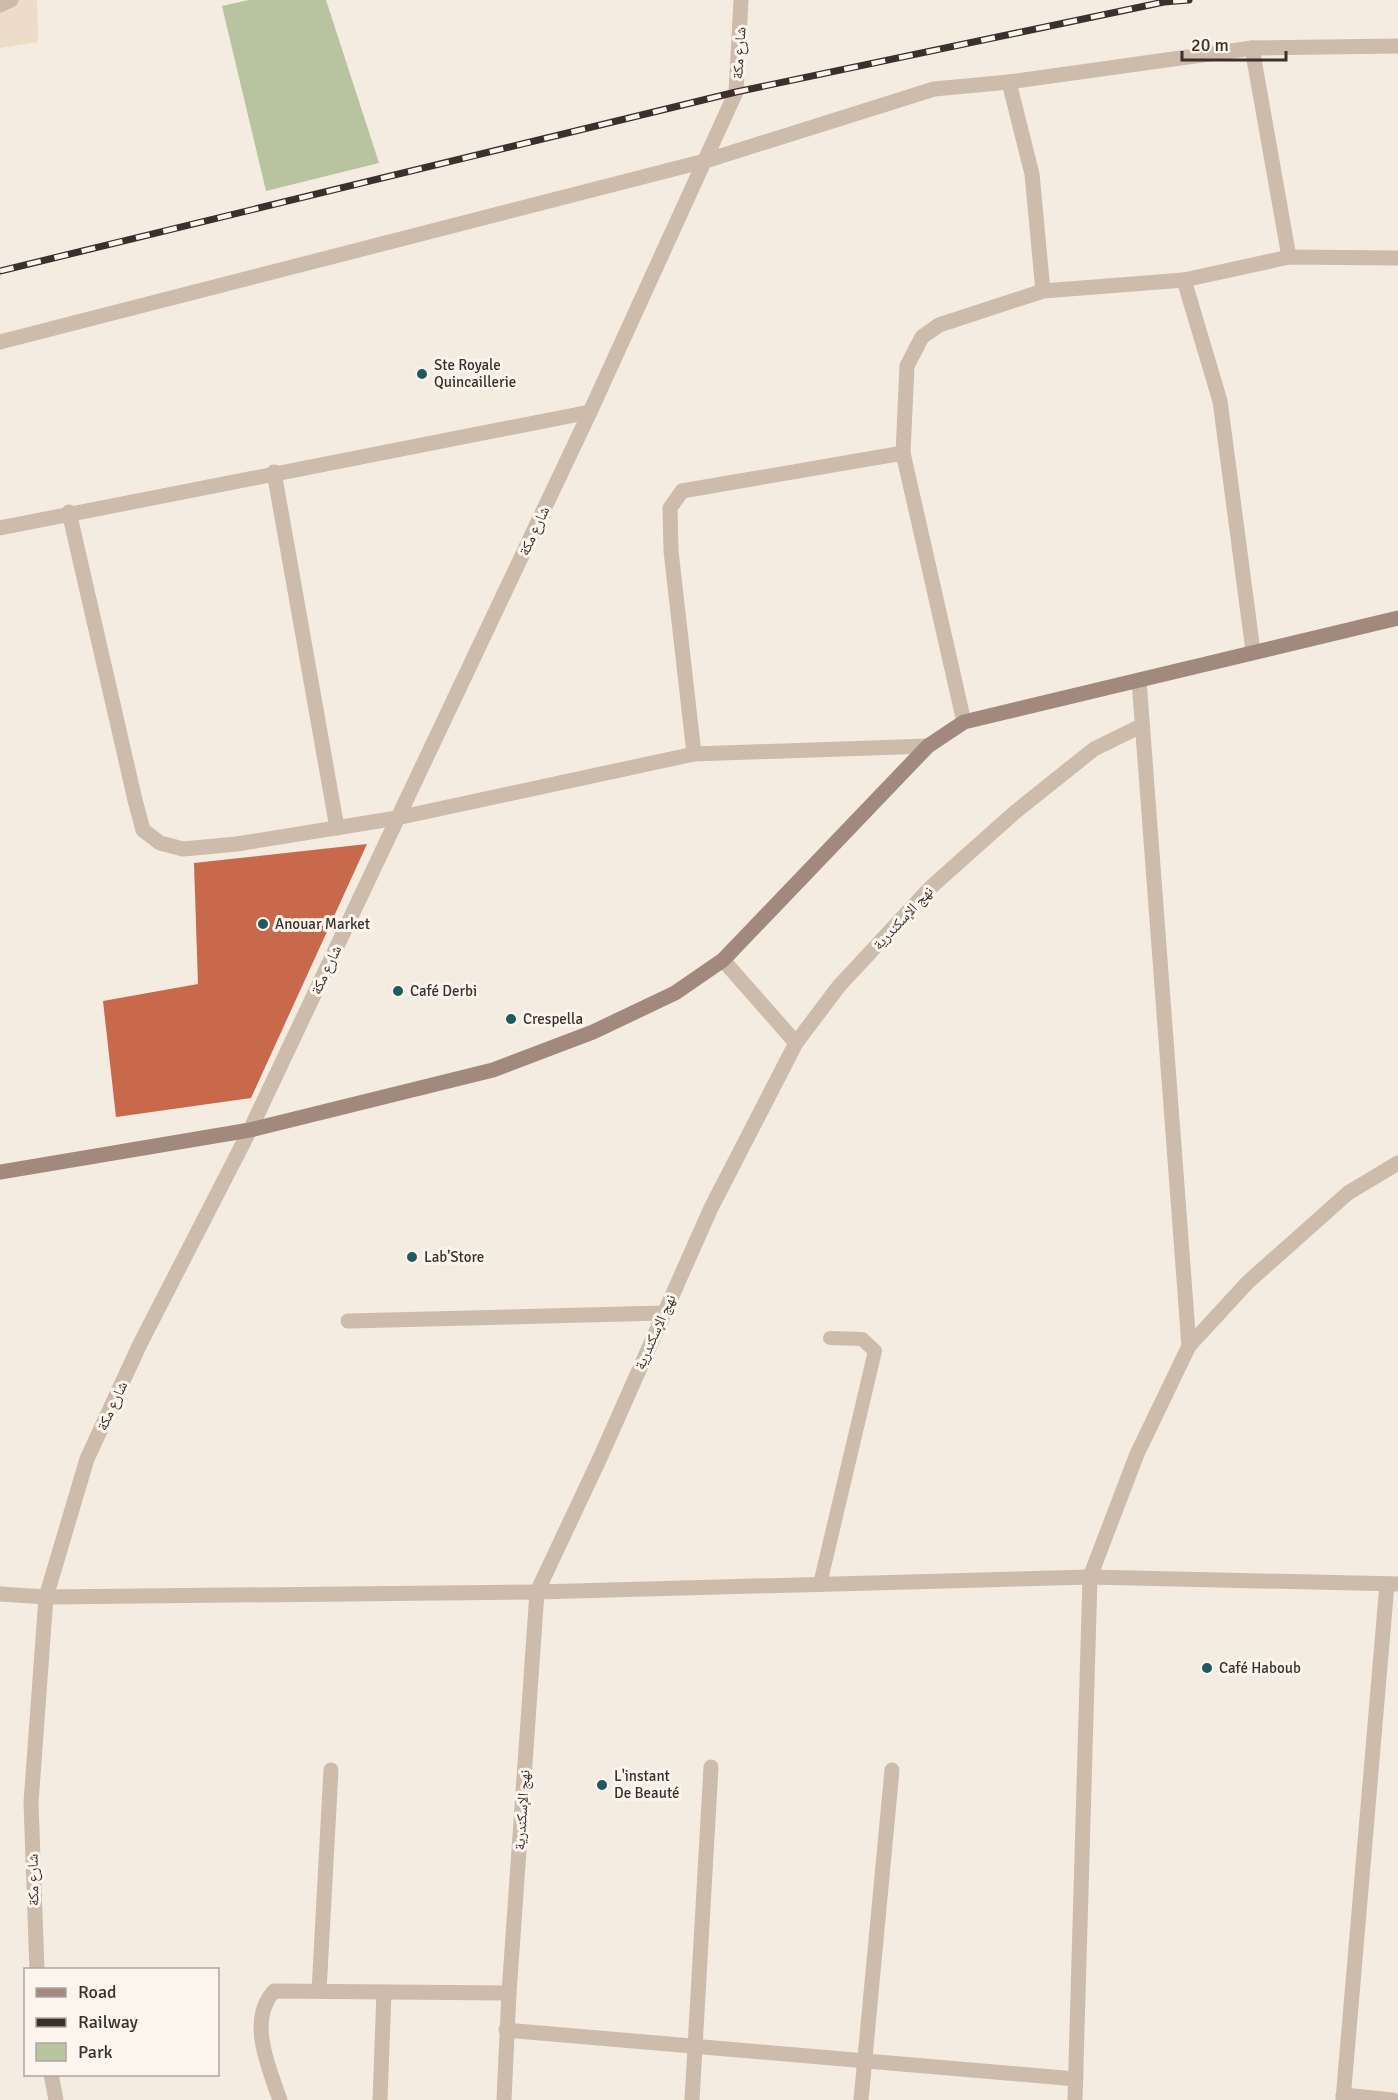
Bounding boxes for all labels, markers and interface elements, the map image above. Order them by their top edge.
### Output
scale bar [1182,24,1286,62]
street label: شارع مكة [728,26,751,80]
text: 20 m [1191,34,1229,56]
place label: Ste Royale Quincaillerie [434,356,516,391]
marker: Ste Royale Quincaillerie [415,367,429,381]
street label: شارع مكة [515,503,554,559]
street label: نهج الإسكندرية [869,882,938,954]
place label: Anouar Market [275,915,370,933]
marker: Anouar Market [256,917,270,931]
street label: شارع مكة [307,942,346,998]
place label: Café Derbi [410,982,477,1000]
marker: Café Derbi [391,984,405,998]
place label: Crespella [523,1010,583,1028]
marker: Crespella [504,1012,518,1026]
place label: Lab'Store [424,1248,484,1266]
marker: Lab'Store [405,1250,419,1264]
street label: نهج الإسكندرية [630,1292,680,1373]
street label: شارع مكة [93,1378,132,1434]
place label: Café Haboub [1219,1659,1301,1677]
marker: Café Haboub [1200,1661,1214,1675]
place label: L'instant De Beauté [614,1767,680,1802]
street label: نهج الإسكندرية [510,1769,535,1851]
marker: L'instant De Beauté [595,1778,609,1792]
street label: شارع مكة [24,1854,43,1906]
legend [24,1968,219,2076]
text: Road [78,1981,117,2003]
text: Railway [78,2011,139,2033]
text: Park [78,2041,113,2063]

